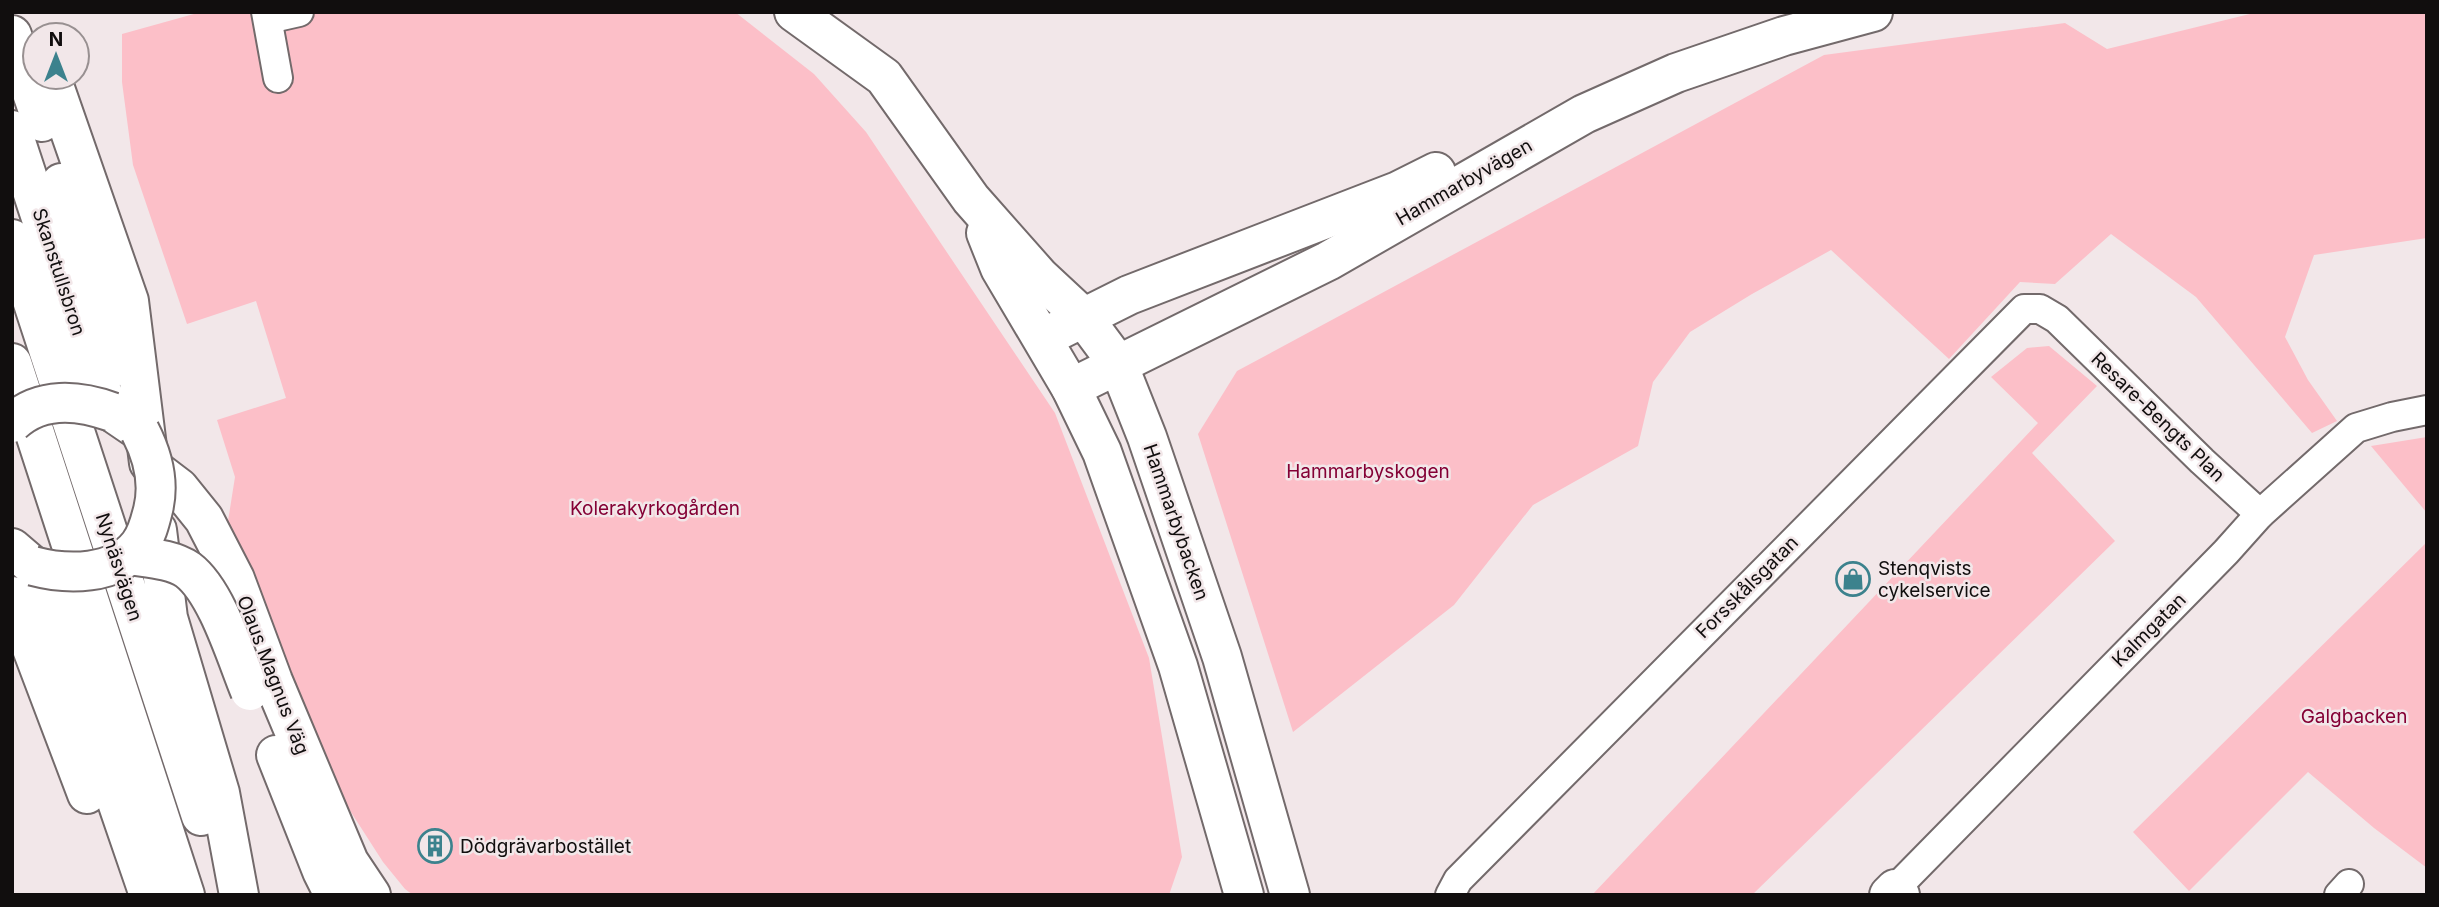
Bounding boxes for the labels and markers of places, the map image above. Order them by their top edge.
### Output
place label: Stenqvists cykelservice [1878,557,1991,602]
shop icon: Stenqvists cykelservice [1834,560,1872,598]
building icon: Dödgrävarbostället [416,827,454,865]
place label: Dödgrävarbostället [460,835,631,858]

